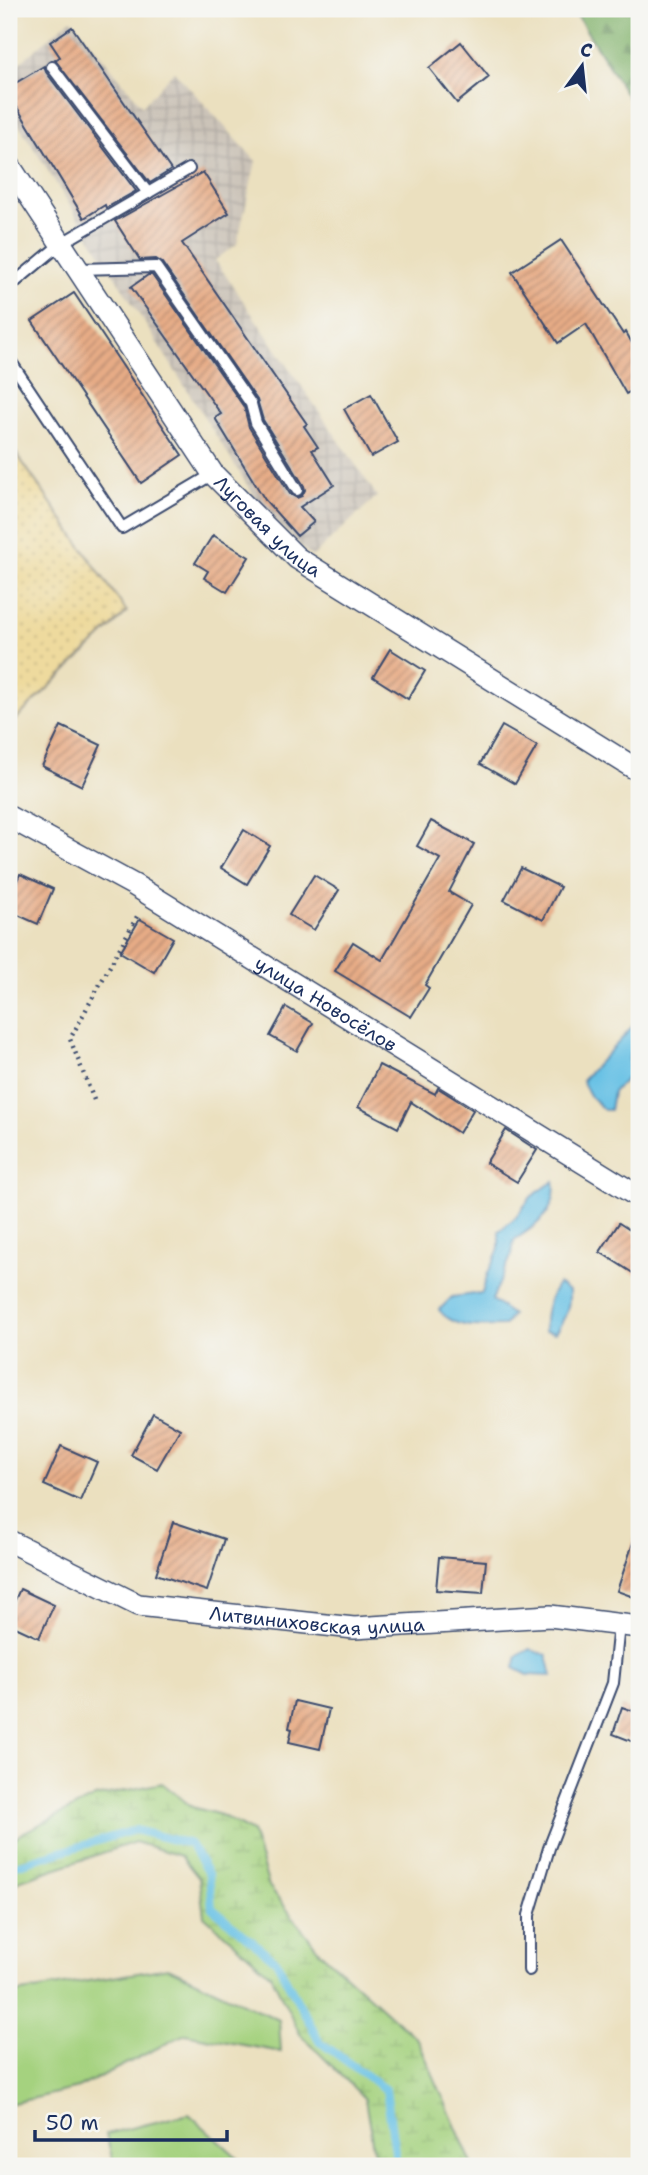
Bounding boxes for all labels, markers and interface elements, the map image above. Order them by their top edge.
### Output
north arrow [546,32,616,102]
text: С [577,36,595,64]
street label: Луговая улица [209,470,326,583]
street label: улица Новосёлов [250,950,402,1057]
street label: Литвиниховская улица [208,1600,426,1641]
scale bar [35,2098,228,2142]
text: 50 m [46,2109,99,2137]

